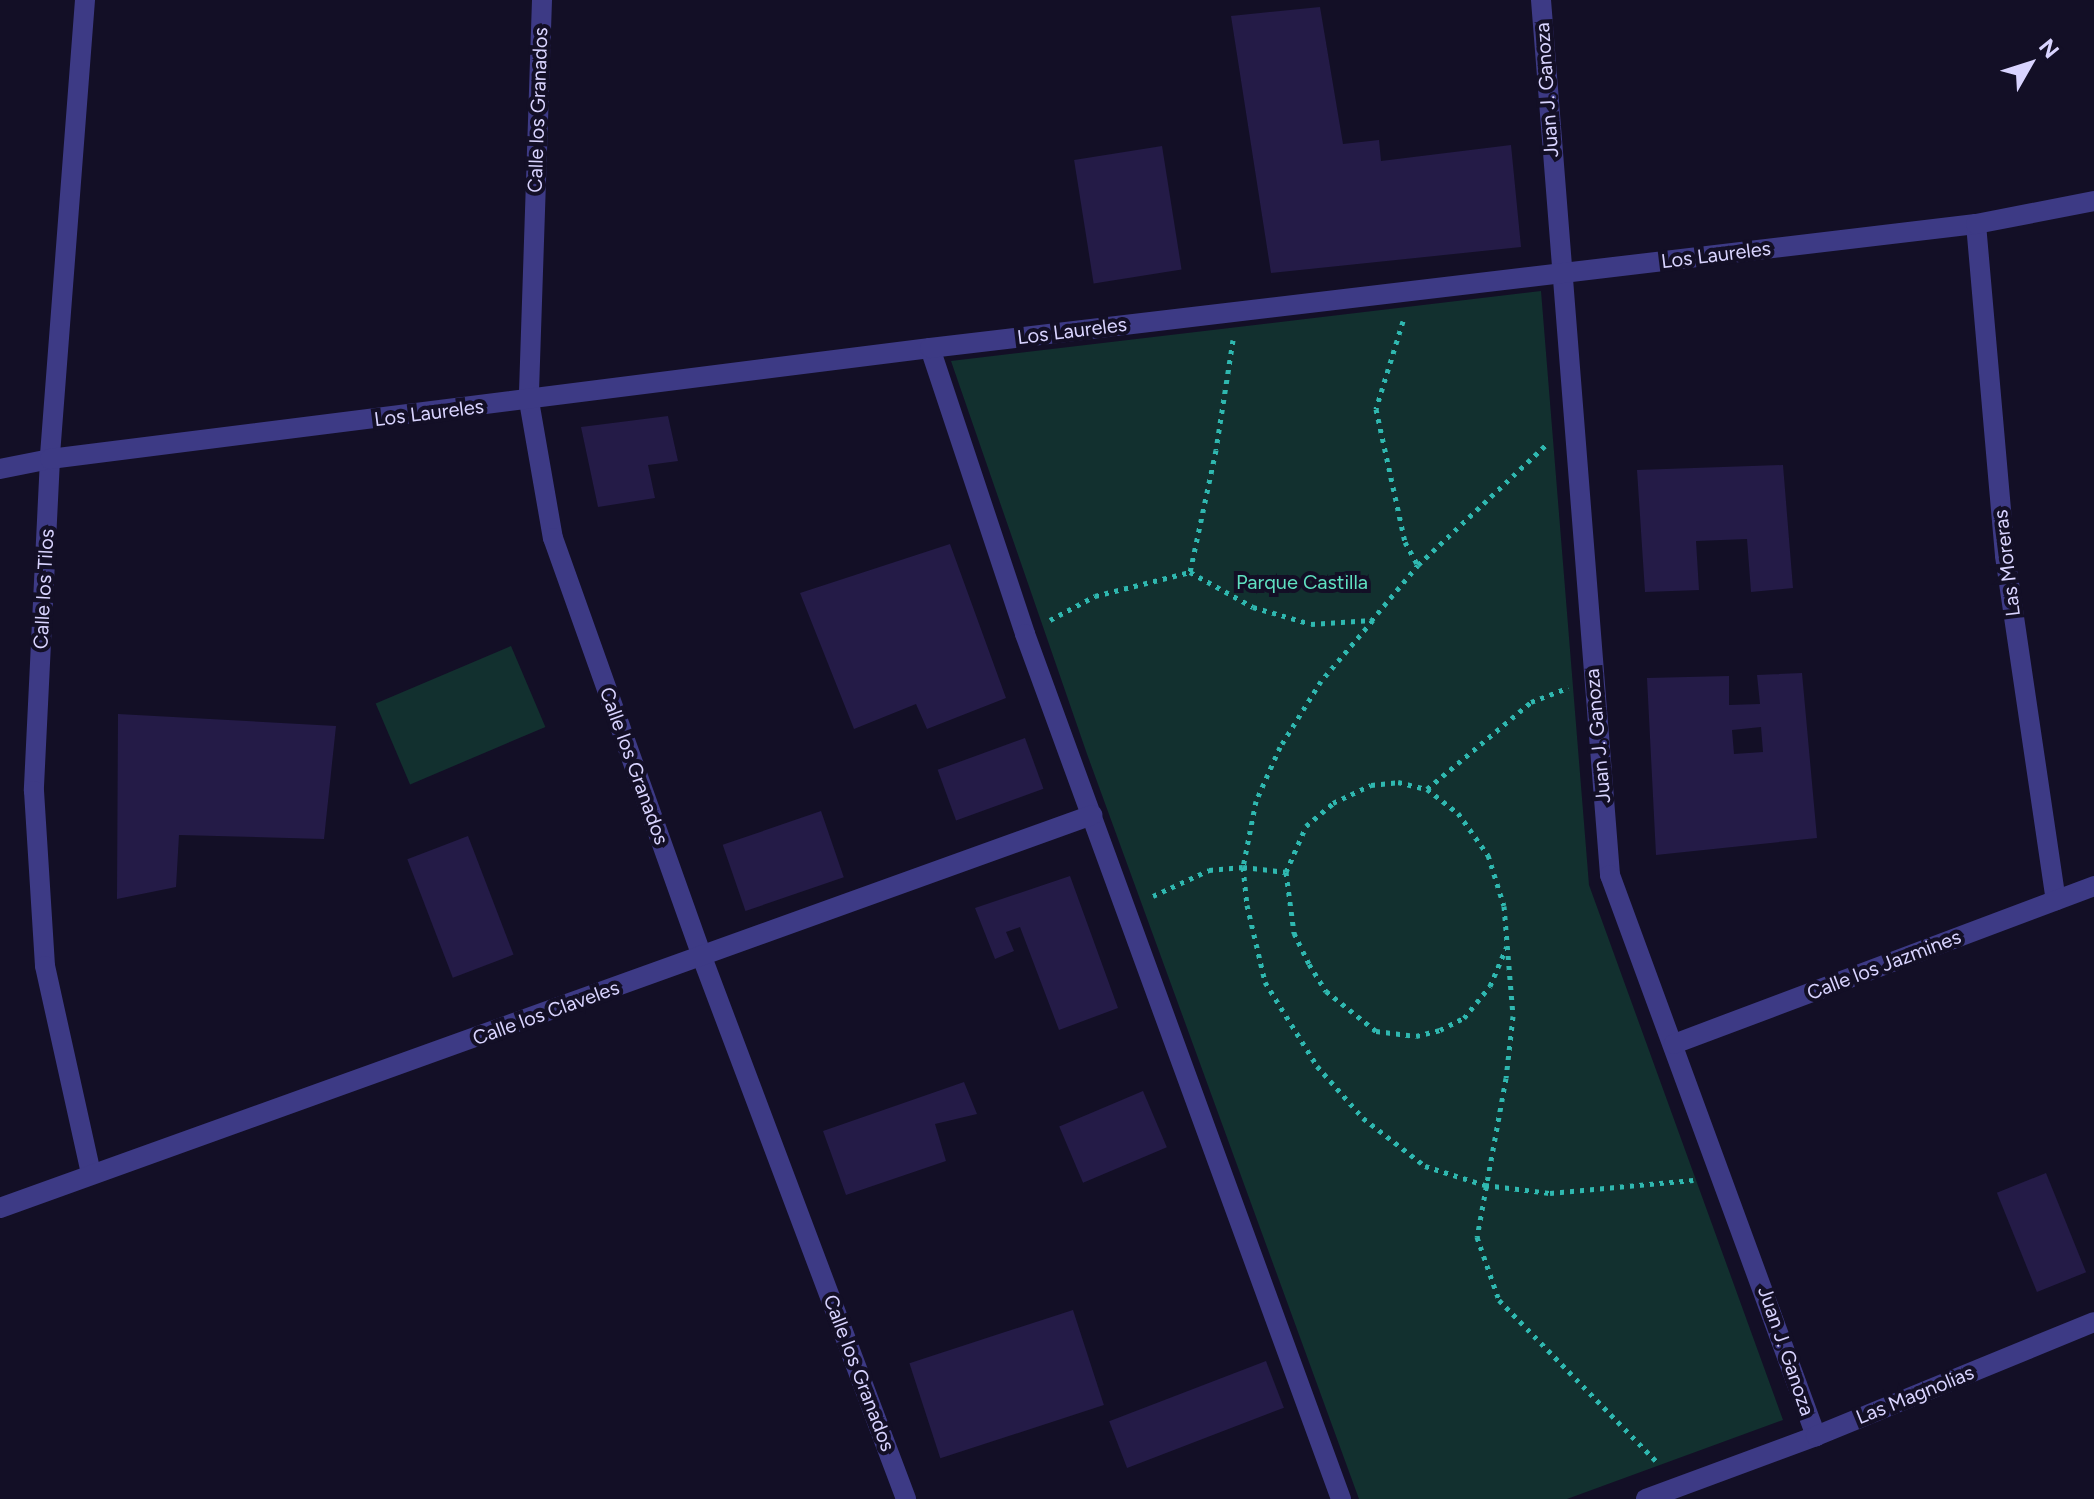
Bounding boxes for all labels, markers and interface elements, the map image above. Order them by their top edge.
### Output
street label: Juan J. Ganoza [1530,22,1564,158]
north arrow [1990,24,2070,104]
street label: Calle los Granados [523,27,553,193]
text: N [2033,33,2065,64]
street label: Los Laureles [1660,236,1772,274]
street label: Los Laureles [1016,312,1128,350]
street label: Los Laureles [373,394,485,432]
street label: Las Moreras [1989,508,2025,618]
street label: Calle los Tilos [29,528,59,650]
park label: Parque Castilla [1236,570,1368,594]
street label: Juan J. Ganoza [1580,668,1616,804]
street label: Calle los Granados [594,684,674,848]
street label: Calle los Jazmines [1804,925,1964,1005]
street label: Calle los Claveles [469,975,623,1051]
street label: Juan J. Ganoza [1753,1283,1819,1419]
street label: Calle los Granados [818,1291,900,1455]
street label: Las Magnolias [1853,1360,1977,1430]

